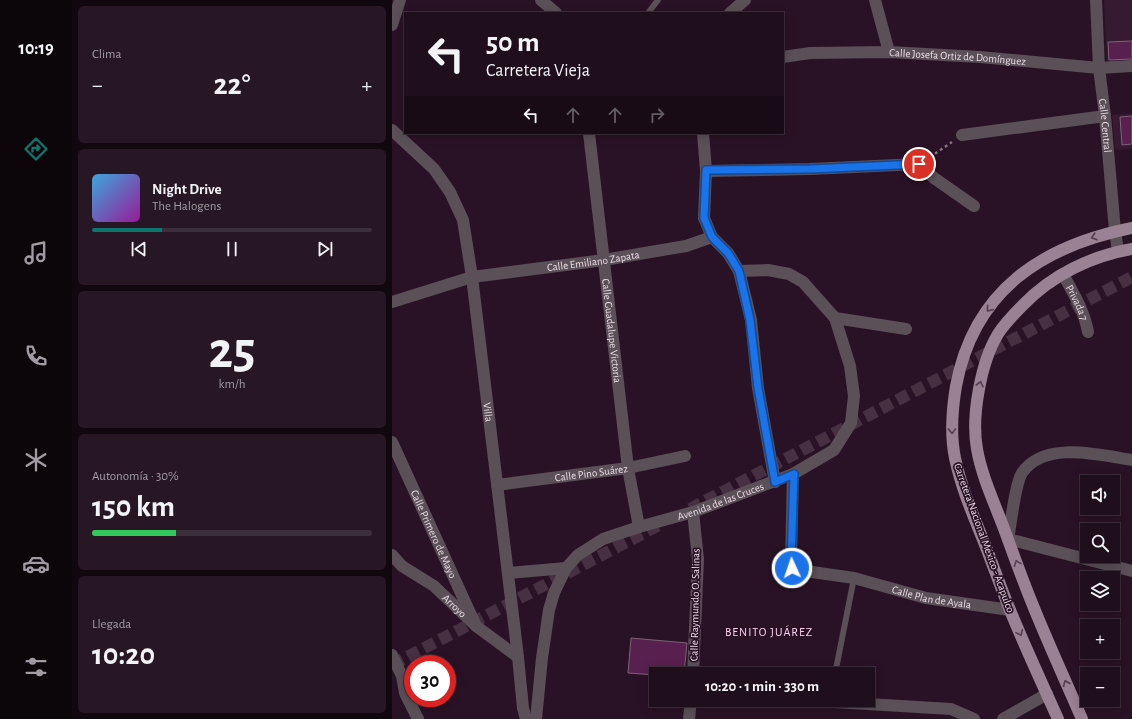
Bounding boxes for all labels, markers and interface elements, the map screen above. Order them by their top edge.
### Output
icon: left [420,28,472,80]
text: 50 m [486,29,540,57]
text: 10:19 [18,40,54,58]
street label: Calle Josefa Ortiz de Domínguez [889,47,1027,67]
text: Clima [92,48,122,61]
text: Carretera Vieja [486,62,590,80]
text: 22° [213,70,251,100]
text: − [92,74,103,96]
text: + [361,74,372,96]
street label: Calle Central [1097,98,1114,153]
icon: left [520,104,542,126]
icon: ahead [562,104,584,126]
icon: ahead [604,104,626,126]
icon: right [646,104,668,126]
icon: directions [22,135,50,163]
pin [902,147,936,181]
icon: arrive [908,153,930,175]
text: Night Drive [152,182,222,197]
text: The Halogens [152,200,221,213]
one-way arrow [1091,232,1098,241]
icon: previous [128,238,150,260]
icon: pause [221,238,243,260]
icon: next [314,238,336,260]
icon: music [22,239,50,267]
street label: Calle Emiliano Zapata [546,249,640,273]
street label: Calle Guadalupe Victoria [600,278,624,383]
street label: Privada 7 [1064,283,1090,322]
one-way arrow [986,304,993,311]
text: 25 [209,325,255,377]
icon: phone [22,342,50,370]
text: km/h [219,378,245,391]
one-way arrow [976,381,984,387]
street label: Villa [482,402,495,422]
one-way arrow [948,428,956,434]
icon: climate [22,446,50,474]
street label: Carretera Nacional México - Acapulco [952,462,1016,614]
street label: Calle Pino Suárez [554,463,629,483]
text: Autonomía · 30% [92,470,179,483]
map controls [1080,475,1120,707]
button: sound [1080,475,1120,515]
street label: Avenida de las Cruces [676,480,765,522]
street label: Calle Primero de Mayo [409,488,459,580]
text: 150 km [92,492,175,522]
button: search [1080,523,1120,563]
position arrow [771,547,813,589]
street label: Calle Raymundo O. Salinas [689,549,701,661]
icon: car [22,550,50,578]
one-way arrow [1013,560,1021,567]
button: layers [1080,571,1120,611]
street label: Calle Plan de Ayala [891,583,972,610]
street label: Arroyo [440,592,469,619]
text: Llegada [92,618,131,631]
button: + [1080,619,1120,659]
district label: BENITO JUÁREZ [725,625,813,638]
one-way arrow [1015,628,1023,636]
text: 10:20 [92,640,155,670]
icon: filters [22,653,50,681]
speed limit sign: 30 [404,655,456,707]
button: − [1080,667,1120,707]
text: 10:20 · 1 min · 330 m [705,679,819,694]
one-way arrow [1063,680,1071,687]

